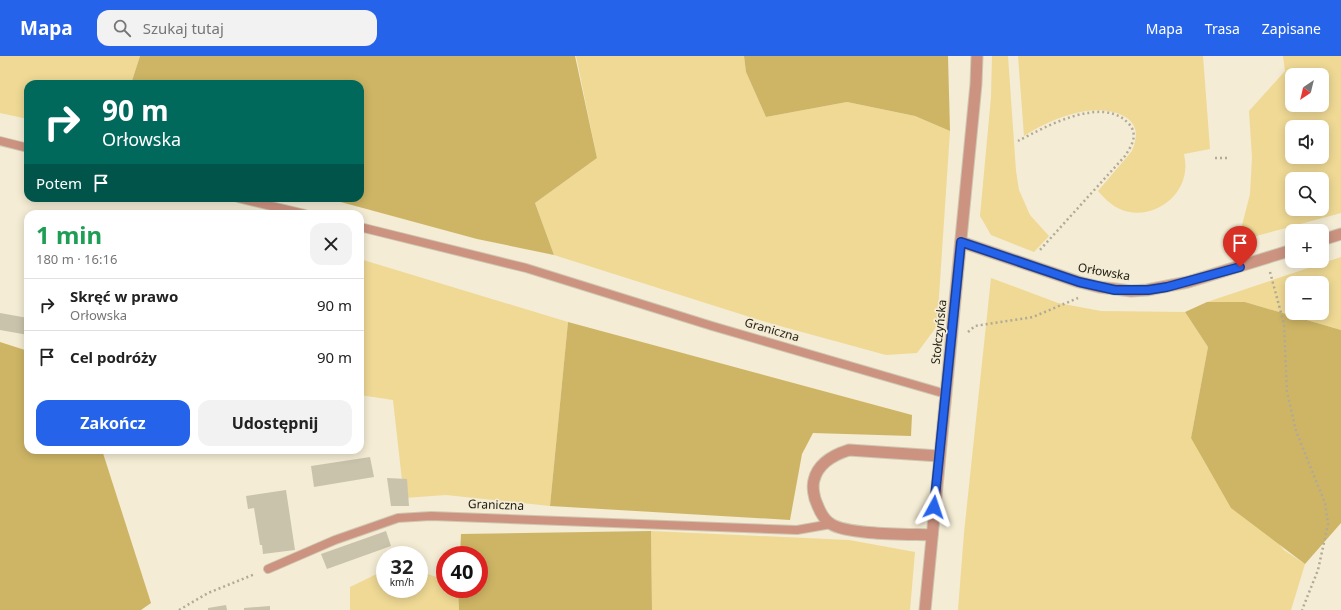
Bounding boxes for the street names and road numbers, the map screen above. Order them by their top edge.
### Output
street label: Orłowska [1077,259,1132,284]
street label: Stołczyńska [927,299,950,365]
street label: Graniczna [743,314,802,345]
street label: Graniczna [468,495,524,514]

